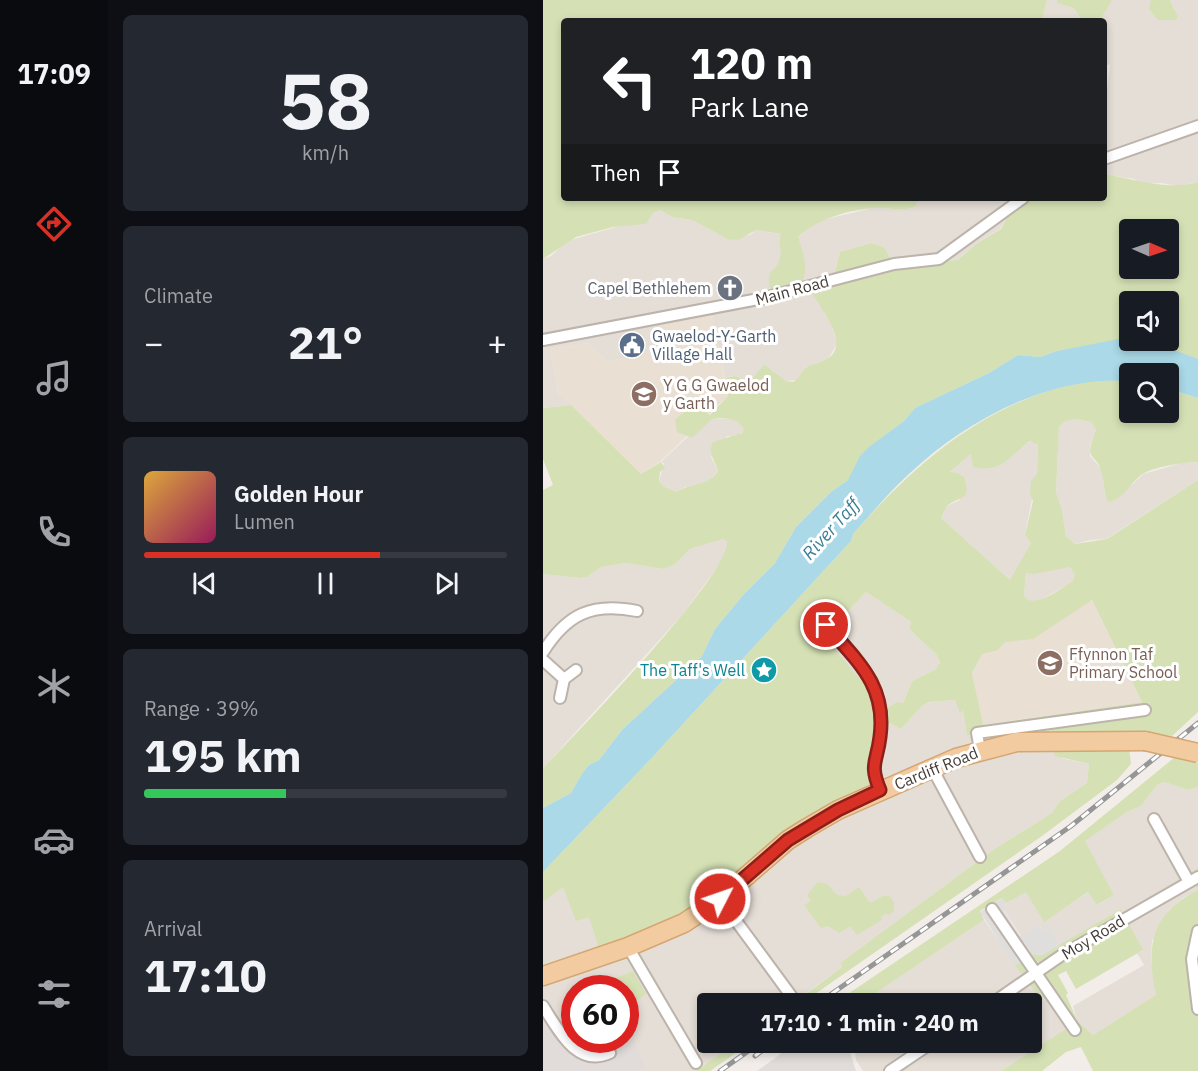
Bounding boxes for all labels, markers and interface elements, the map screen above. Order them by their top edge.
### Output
text: 120 m [690,36,813,91]
icon: left [591,42,669,120]
text: 58 [279,49,372,150]
text: 17:09 [17,56,91,91]
text: Park Lane [690,89,809,124]
text: km/h [302,139,349,166]
icon: arrive [653,156,686,189]
text: Then [591,158,641,187]
icon: directions [33,203,75,245]
north arrow [1119,219,1179,279]
map controls [1119,219,1179,423]
street label: Main Road [753,271,831,309]
church icon: Capel Bethlehem [715,273,745,303]
place label: Capel Bethlehem [587,278,711,298]
text: Climate [144,282,213,309]
button: sound [1119,291,1179,351]
text: 21° [288,313,363,371]
text: − [144,321,164,364]
text: + [487,321,507,364]
place label: Gwaelod-Y-Garth Village Hall [652,326,776,364]
public building icon: Gwaelod-Y-Garth Village Hall [617,330,647,360]
icon: music [33,357,75,399]
button: search [1119,363,1179,423]
place label: Y G G Gwaelod y Garth [663,375,769,413]
school or university icon: Y G G Gwaelod y Garth [629,379,659,409]
text: Golden Hour [234,479,363,508]
water label: River Taff [797,492,865,564]
text: Lumen [234,508,295,535]
icon: phone [33,511,75,553]
icon: previous [188,567,221,600]
icon: pause [309,567,342,600]
icon: next [430,567,463,600]
pin [800,599,851,650]
icon: arrive [809,608,842,641]
place label: Ffynnon Taf Primary School [1069,644,1177,682]
school or university icon: Ffynnon Taf Primary School [1035,648,1065,678]
place icon: The Taff's Well [749,655,779,685]
place label: The Taff's Well [640,660,745,680]
icon: climate [33,665,75,707]
text: Range · 39% [144,695,259,722]
text: 195 km [144,726,302,784]
street label: Cardiff Road [891,742,981,794]
icon: car [33,819,75,861]
position arrow [688,867,752,931]
street label: Moy Road [1058,910,1128,964]
text: Arrival [144,915,202,942]
text: 17:10 [144,946,267,1004]
icon: filters [33,973,75,1015]
speed limit sign: 60 [561,975,639,1053]
text: 17:10 · 1 min · 240 m [760,1008,979,1037]

